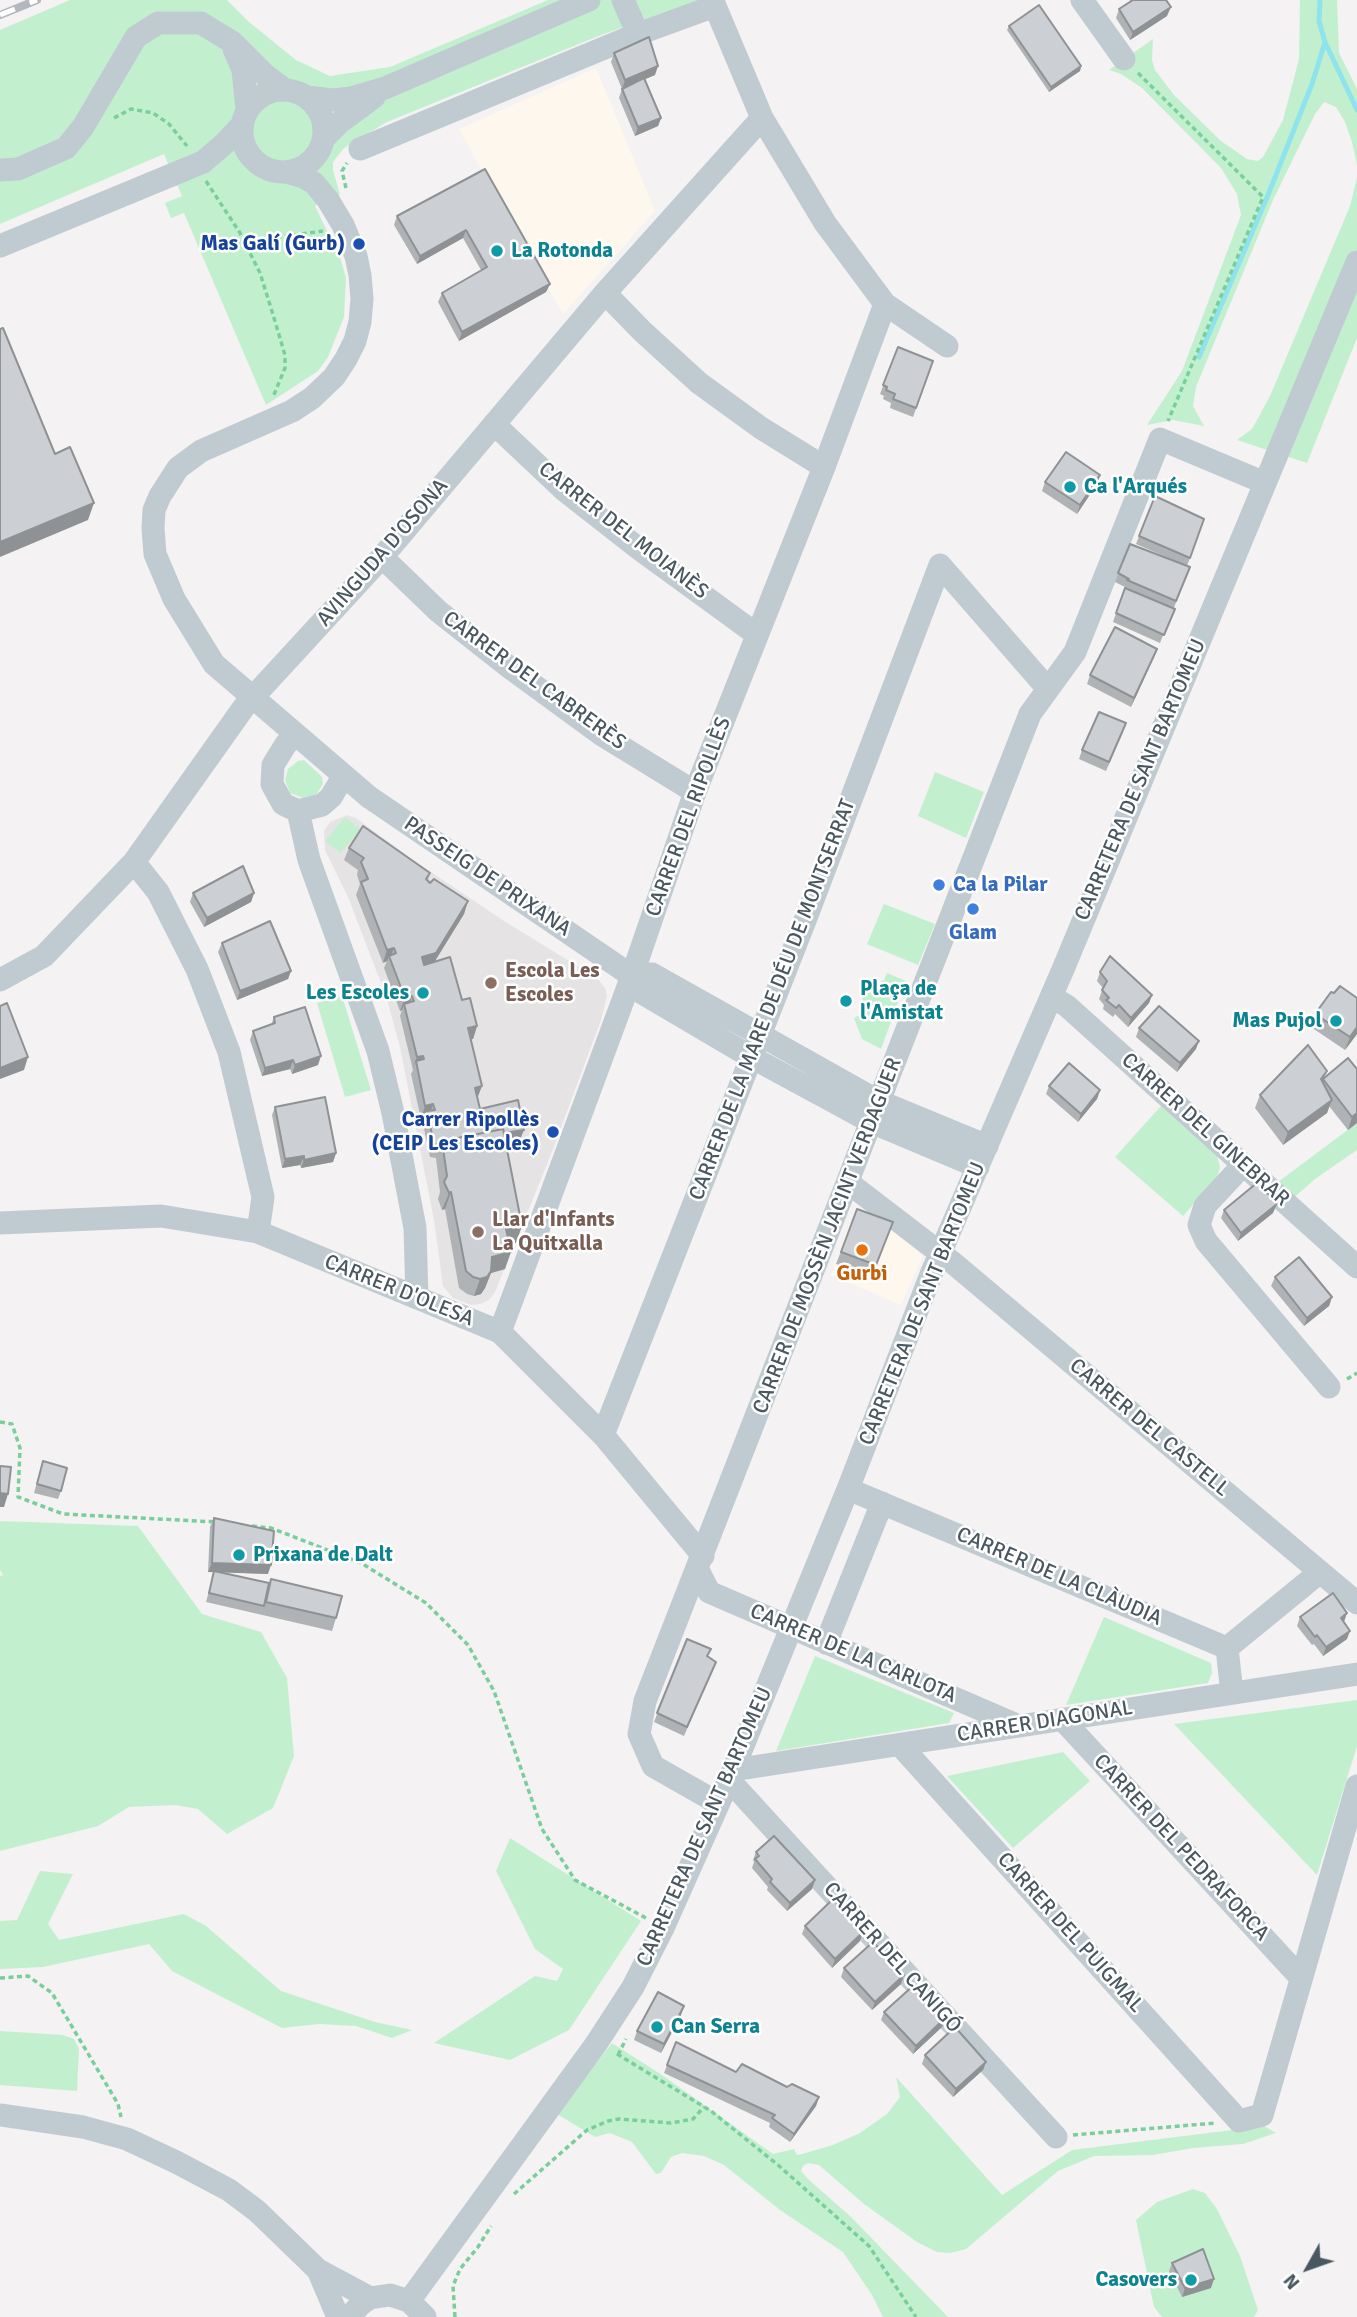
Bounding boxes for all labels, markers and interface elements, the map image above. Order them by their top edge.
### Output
place label: Mas Galí (Gurb) [200,231,345,257]
marker: Mas Galí (Gurb) [351,236,367,252]
place label: La Rotonda [511,238,613,264]
marker: La Rotonda [489,243,505,259]
street label: CARRER DEL MOIANÈS [533,457,713,605]
street label: AVINGUDA D'OSONA [312,474,454,632]
place label: Ca l'Arqués [1084,474,1187,500]
marker: Ca l'Arqués [1062,479,1078,495]
street label: CARRER DEL CABRERÈS [438,606,630,756]
street label: CARRETERA DE SANT BARTOMEU [1070,636,1212,924]
street label: CARRER DEL RIPOLLÈS [641,714,737,920]
street label: CARRER DE LA MARE DE DÉU DE MONTSERRAT [685,796,861,1204]
street label: PASSEIG DE PRIXANA [399,812,575,942]
place label: Ca la Pilar [953,872,1048,898]
marker: Ca la Pilar [931,877,947,893]
marker: Glam [965,901,981,917]
place label: Glam [949,920,997,946]
place label: Escola Les Escoles [505,958,600,1008]
marker: Escola Les Escoles [483,975,499,991]
place label: Plaça de l'Amistat [860,976,943,1026]
place label: Les Escoles [306,980,409,1006]
marker: Les Escoles [415,985,431,1001]
marker: Plaça de l'Amistat [838,993,854,1009]
place label: Mas Pujol [1232,1008,1322,1034]
marker: Mas Pujol [1328,1013,1344,1029]
street label: CARRER DEL GINEBRAR [1116,1048,1294,1212]
street label: CARRER DE MOSSÈN JACINT VERDAGUER [748,1055,908,1417]
place label: Carrer Ripollès (CEIP Les Escoles) [371,1107,539,1157]
marker: Carrer Ripollès (CEIP Les Escoles) [545,1124,561,1140]
street label: CARRETERA DE SANT BARTOMEU [855,1159,991,1449]
place label: Llar d'Infants La Quitxalla [492,1207,615,1257]
marker: Llar d'Infants La Quitxalla [470,1224,486,1240]
marker: Gurbi [854,1242,870,1258]
street label: CARRER D'OLESA [321,1250,477,1332]
place label: Gurbi [836,1261,888,1287]
street label: CARRER DEL CASTELL [1064,1354,1234,1502]
street label: CARRER DE LA CLÀUDIA [952,1522,1166,1632]
place label: Prixana de Dalt [253,1542,393,1568]
marker: Prixana de Dalt [231,1547,247,1563]
street label: CARRER DE LA CARLOTA [746,1599,960,1709]
street label: CARRETERA DE SANT BARTOMEU [632,1683,778,1971]
street label: CARRER DIAGONAL [955,1696,1135,1748]
street label: CARRER DEL PEDRAFORCA [1088,1749,1274,1947]
street label: CARRER DEL PUIGMAL [991,1848,1149,2018]
street label: CARRER DEL CANIGÓ [818,1877,966,2039]
place label: Can Serra [671,2014,760,2040]
marker: Can Serra [649,2019,665,2035]
north arrow [1273,2233,1343,2303]
place label: Casovers [1095,2267,1177,2293]
text: N [1278,2269,1305,2294]
marker: Casovers [1183,2272,1199,2288]

